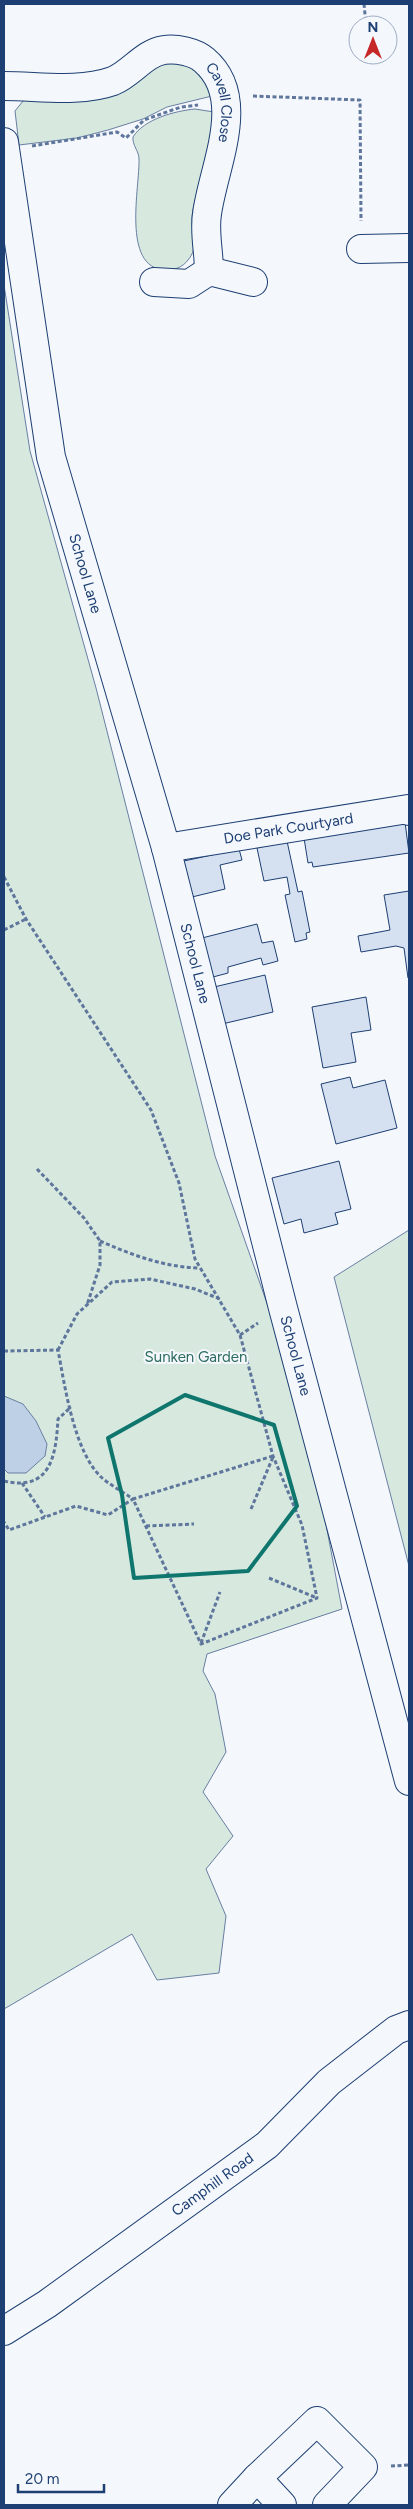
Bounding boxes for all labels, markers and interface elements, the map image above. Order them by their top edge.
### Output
north arrow [348,15,398,65]
text: N [368,19,378,36]
street label: Cavell Close [202,59,235,144]
street label: School Lane [65,532,106,616]
street label: Doe Park Courtyard [222,809,355,848]
street label: School Lane [176,921,214,1005]
street label: School Lane [276,1314,315,1398]
park label: Sunken Garden [145,1348,247,1366]
street label: Camphill Road [168,2149,257,2220]
scale bar [18,2462,104,2494]
text: 20 m [25,2470,59,2488]

